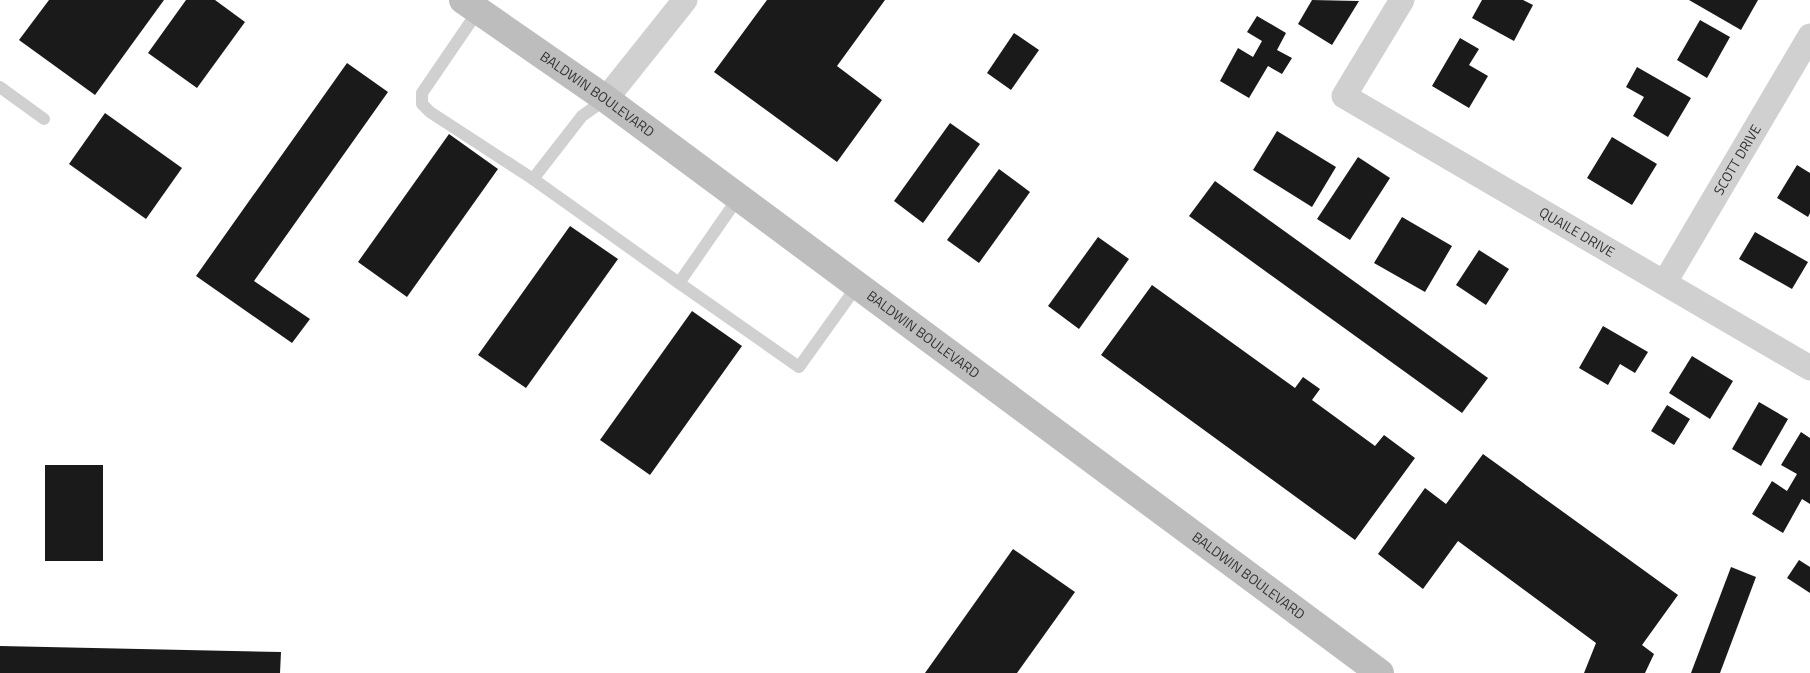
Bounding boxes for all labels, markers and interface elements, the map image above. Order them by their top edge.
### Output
street label: BALDWIN BOULEVARD [536,46,659,142]
street label: SCOTT DRIVE [1708,120,1766,199]
street label: QUAILE DRIVE [1535,201,1619,262]
street label: BALDWIN BOULEVARD [863,285,985,383]
street label: BALDWIN BOULEVARD [1188,526,1310,624]

